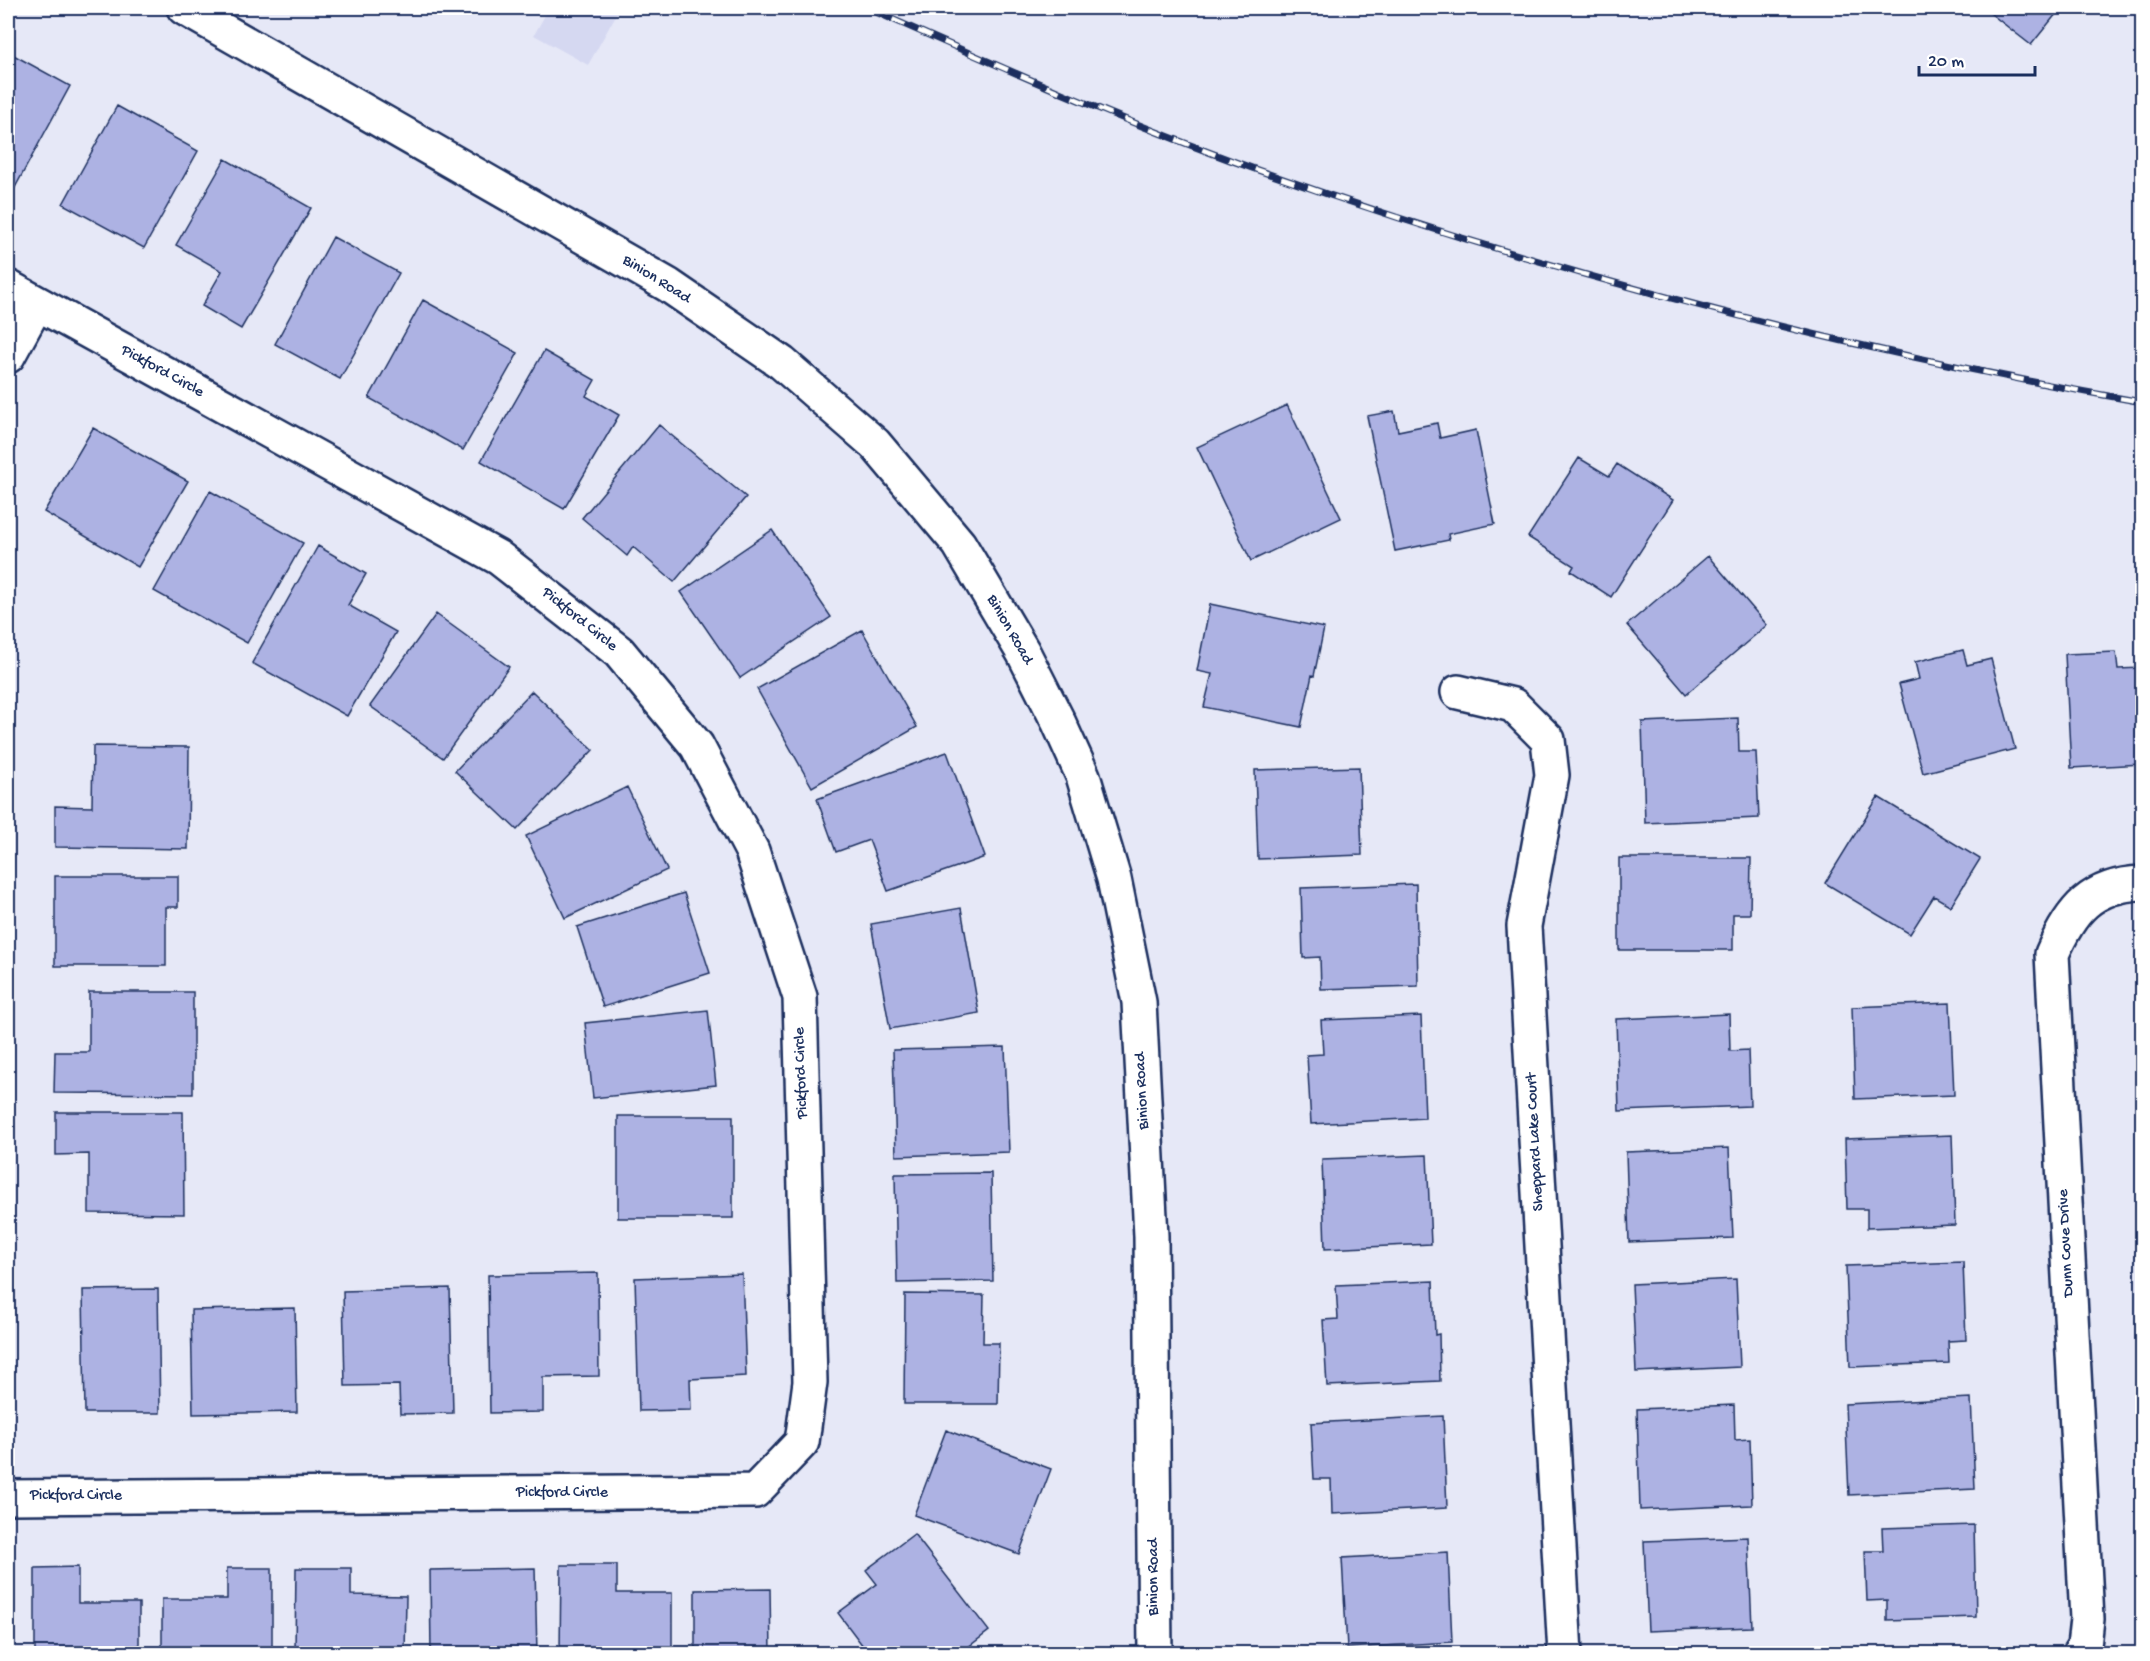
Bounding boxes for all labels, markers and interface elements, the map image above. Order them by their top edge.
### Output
scale bar [1919,39,2034,77]
text: 20 m [1928,52,1964,73]
street label: Binion Road [617,251,695,309]
street label: Pickford Circle [116,341,207,403]
street label: Pickford Circle [537,583,621,657]
street label: Binion Road [981,591,1037,670]
street label: Pickford Circle [791,1026,813,1120]
street label: Binion Road [1131,1050,1155,1131]
street label: Sheppard Lake Court [1523,1071,1549,1212]
street label: Dunn Cove Drive [2055,1188,2079,1298]
street label: Pickford Circle [515,1484,609,1503]
street label: Pickford Circle [29,1487,123,1506]
street label: Binion Road [1145,1537,1164,1617]

